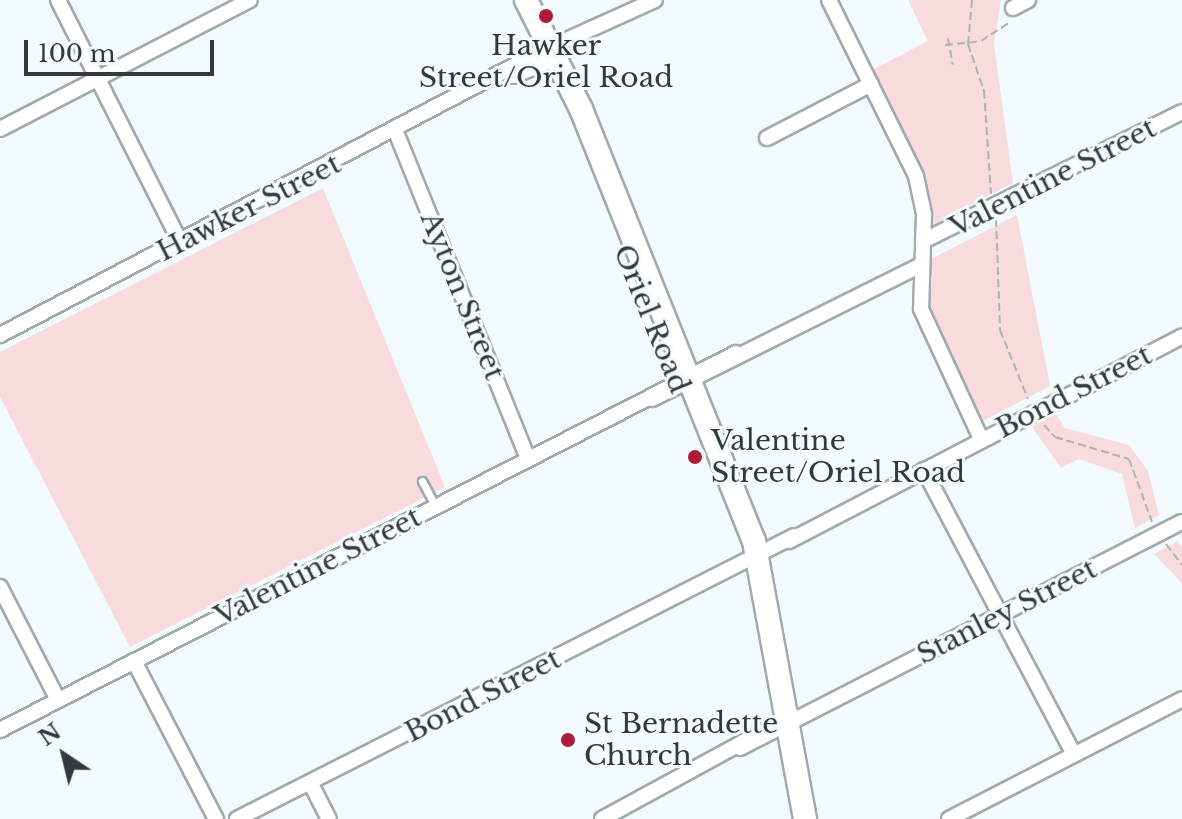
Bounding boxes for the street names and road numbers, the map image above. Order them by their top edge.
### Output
street label: Valentine Street [944,112,1162,244]
street label: Hawker Street [151,147,347,269]
street label: Ayton Street [413,207,511,385]
street label: Oriel Road [606,240,696,398]
street label: Bond Street [991,338,1157,446]
street label: Valentine Street [209,501,427,633]
street label: Stanley Street [911,552,1103,672]
street label: Bond Street [400,642,566,750]

